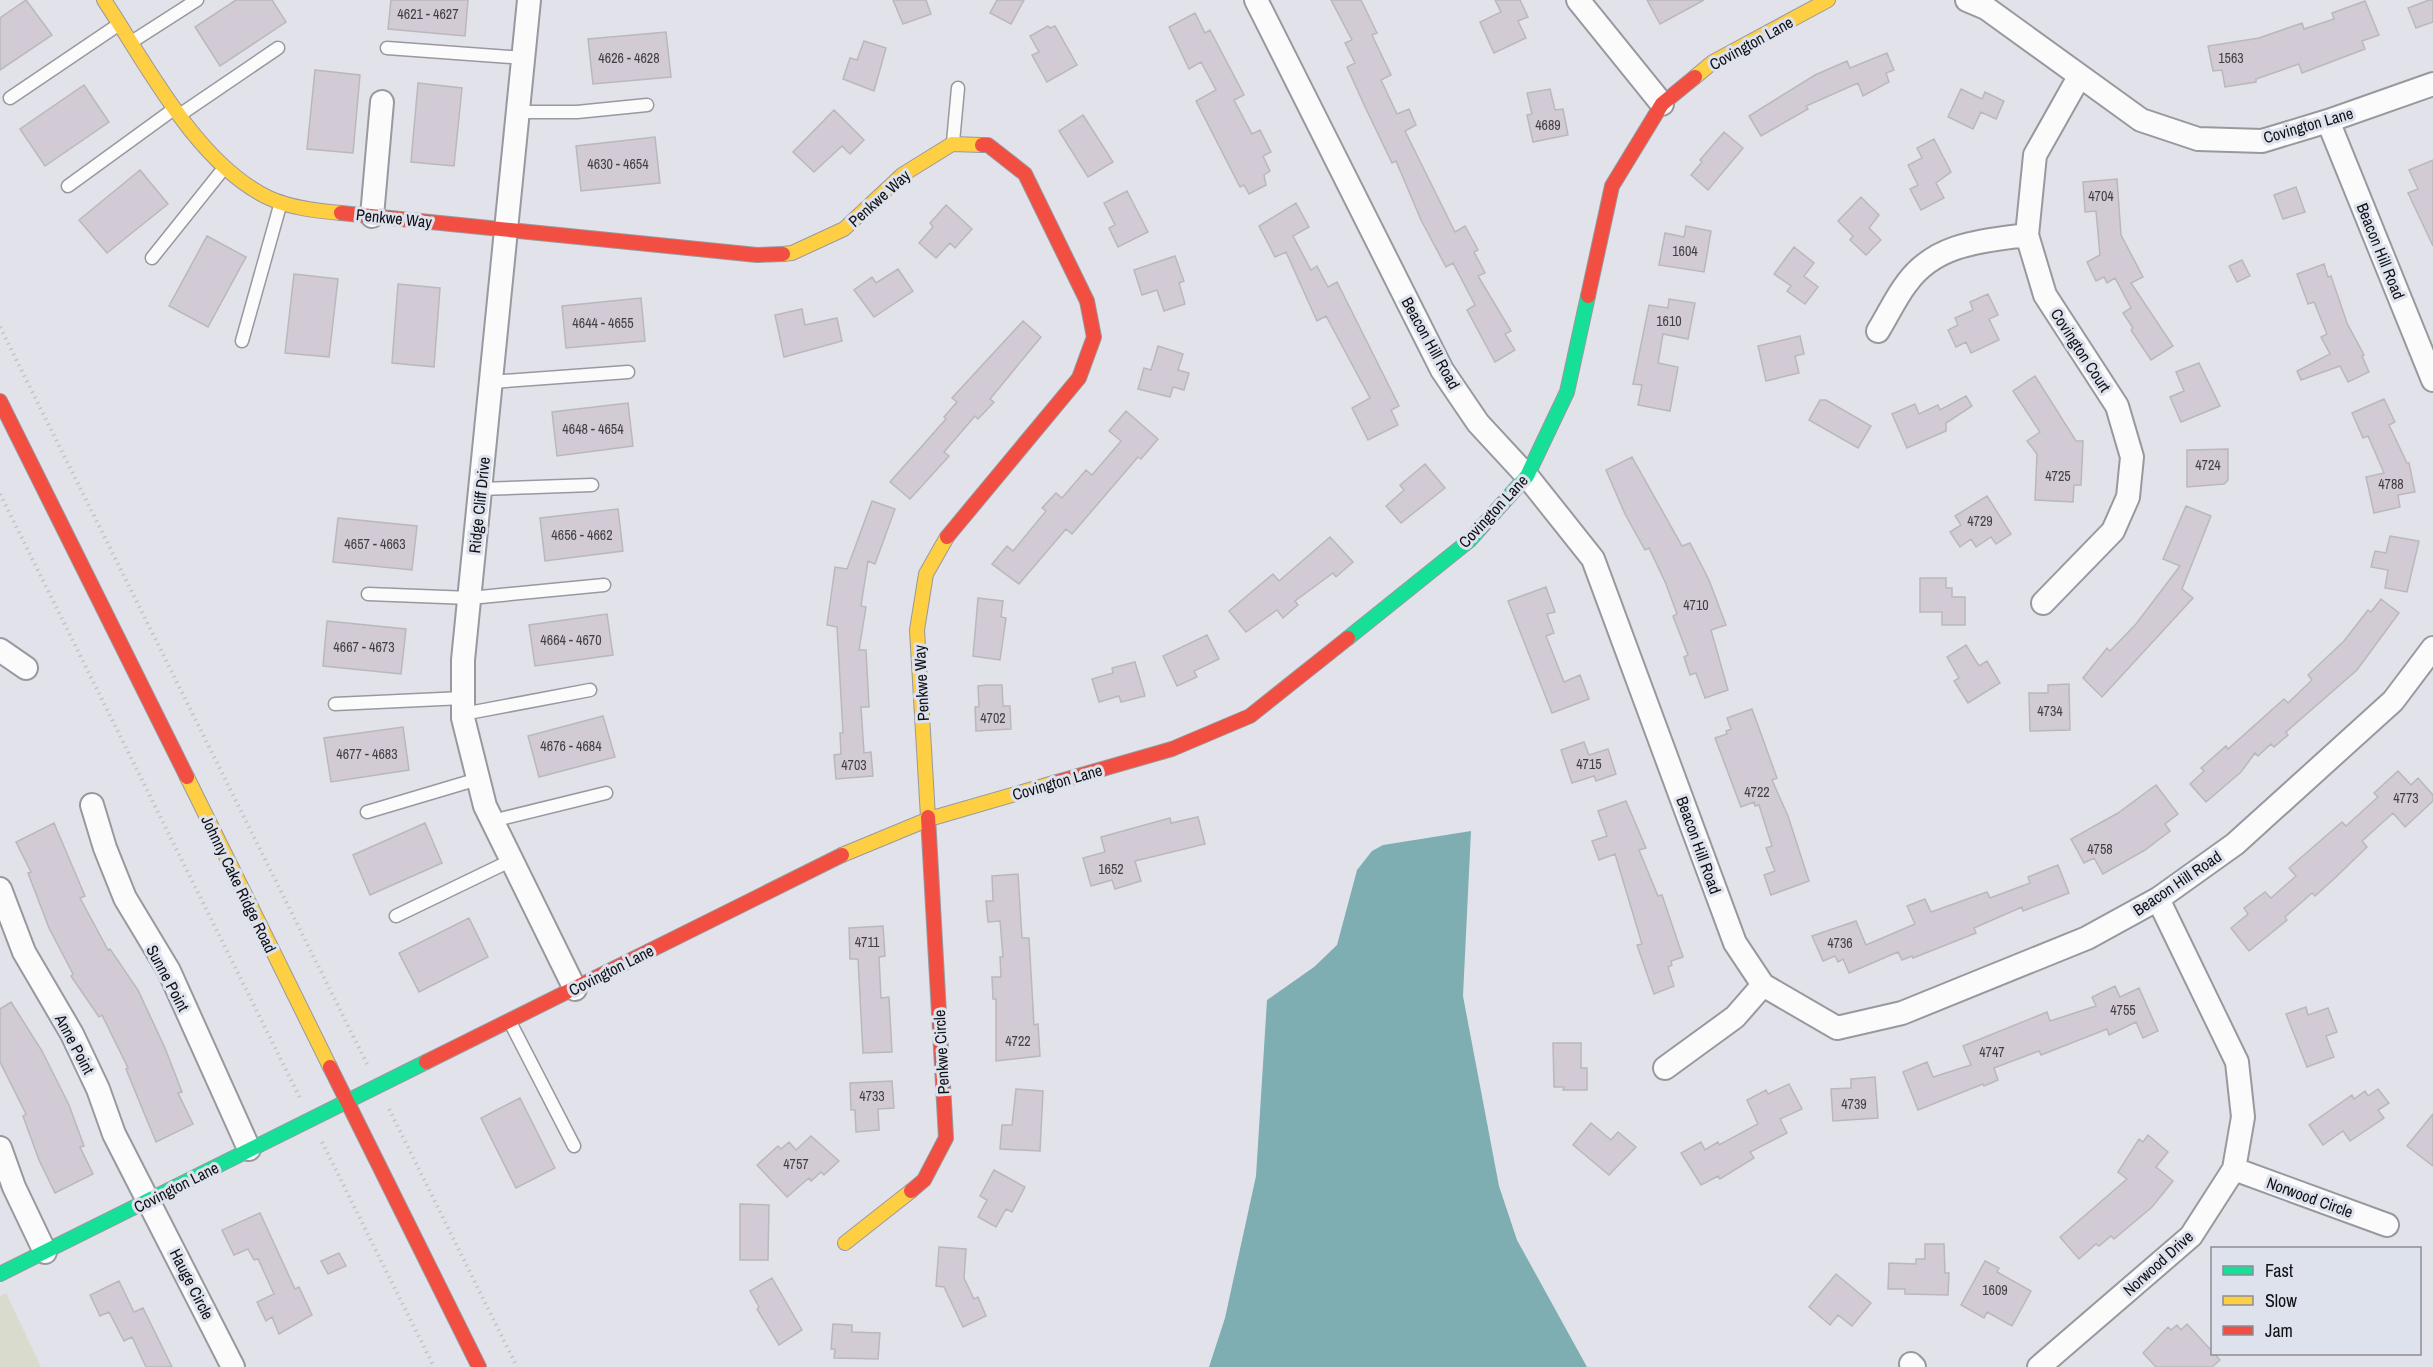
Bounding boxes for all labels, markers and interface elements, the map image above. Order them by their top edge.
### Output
house number: 4621 - 4627 [397,5,459,23]
street label: Covington Lane [1705,11,1797,75]
house number: 4626 - 4628 [598,49,660,67]
house number: 1563 [2218,49,2244,67]
street label: Covington Lane [2260,102,2356,148]
house number: 4689 [1535,116,1561,134]
house number: 4630 - 4654 [587,155,649,173]
street label: Penkwe Way [843,164,915,232]
house number: 4704 [2088,187,2114,205]
street label: Beacon Hill Road [2352,200,2410,302]
street label: Penkwe Way [355,203,433,233]
house number: 1604 [1672,242,1698,260]
street label: Beacon Hill Road [1397,293,1465,393]
street label: Covington Court [2046,304,2116,396]
house number: 1610 [1656,312,1682,330]
house number: 4644 - 4655 [572,314,634,332]
house number: 4648 - 4654 [562,420,624,438]
street label: Ridge Cliff Drive [463,456,495,554]
house number: 4724 [2195,456,2221,474]
house number: 4725 [2045,467,2071,485]
street label: Covington Lane [1453,470,1533,552]
house number: 4788 [2378,475,2404,493]
house number: 4729 [1967,512,1993,530]
house number: 4656 - 4662 [551,526,613,544]
house number: 4657 - 4663 [344,535,406,553]
house number: 4710 [1683,596,1709,614]
house number: 4664 - 4670 [540,631,602,649]
house number: 4667 - 4673 [333,638,395,656]
street label: Penkwe Way [908,644,934,722]
house number: 4734 [2037,702,2063,720]
house number: 4702 [980,709,1006,727]
house number: 4676 - 4684 [540,737,602,755]
house number: 4677 - 4683 [336,745,398,763]
house number: 4715 [1576,755,1602,773]
house number: 4703 [841,756,867,774]
street label: Covington Lane [1009,759,1105,805]
house number: 4722 [1744,783,1770,801]
house number: 4773 [2393,789,2419,807]
street label: Beacon Hill Road [1671,793,1727,897]
street label: Johnny Cake Ridge Road [196,812,282,956]
house number: 4758 [2087,840,2113,858]
street label: Beacon Hill Road [2129,845,2225,921]
house number: 1652 [1098,860,1124,878]
house number: 4711 [855,933,880,951]
house number: 4736 [1827,934,1853,952]
street label: Covington Lane [565,939,657,1001]
street label: Sunne Point [141,941,195,1015]
house number: 4755 [2110,1001,2136,1019]
street label: Anne Point [50,1009,100,1078]
street label: Penkwe Circle [928,1009,954,1095]
house number: 4722 [1005,1032,1031,1050]
house number: 4747 [1979,1043,2005,1061]
house number: 4733 [859,1087,885,1105]
house number: 4739 [1841,1095,1867,1113]
house number: 4757 [783,1155,809,1173]
street label: Covington Lane [130,1156,222,1218]
street label: Norwood Circle [2264,1171,2356,1223]
street label: Norwood Drive [2118,1226,2198,1300]
street label: Hauge Circle [165,1245,219,1323]
legend [2211,1247,2421,1355]
text: Fast [2265,1258,2293,1283]
house number: 1609 [1982,1281,2008,1299]
text: Slow [2265,1288,2297,1313]
text: Jam [2265,1318,2293,1343]

